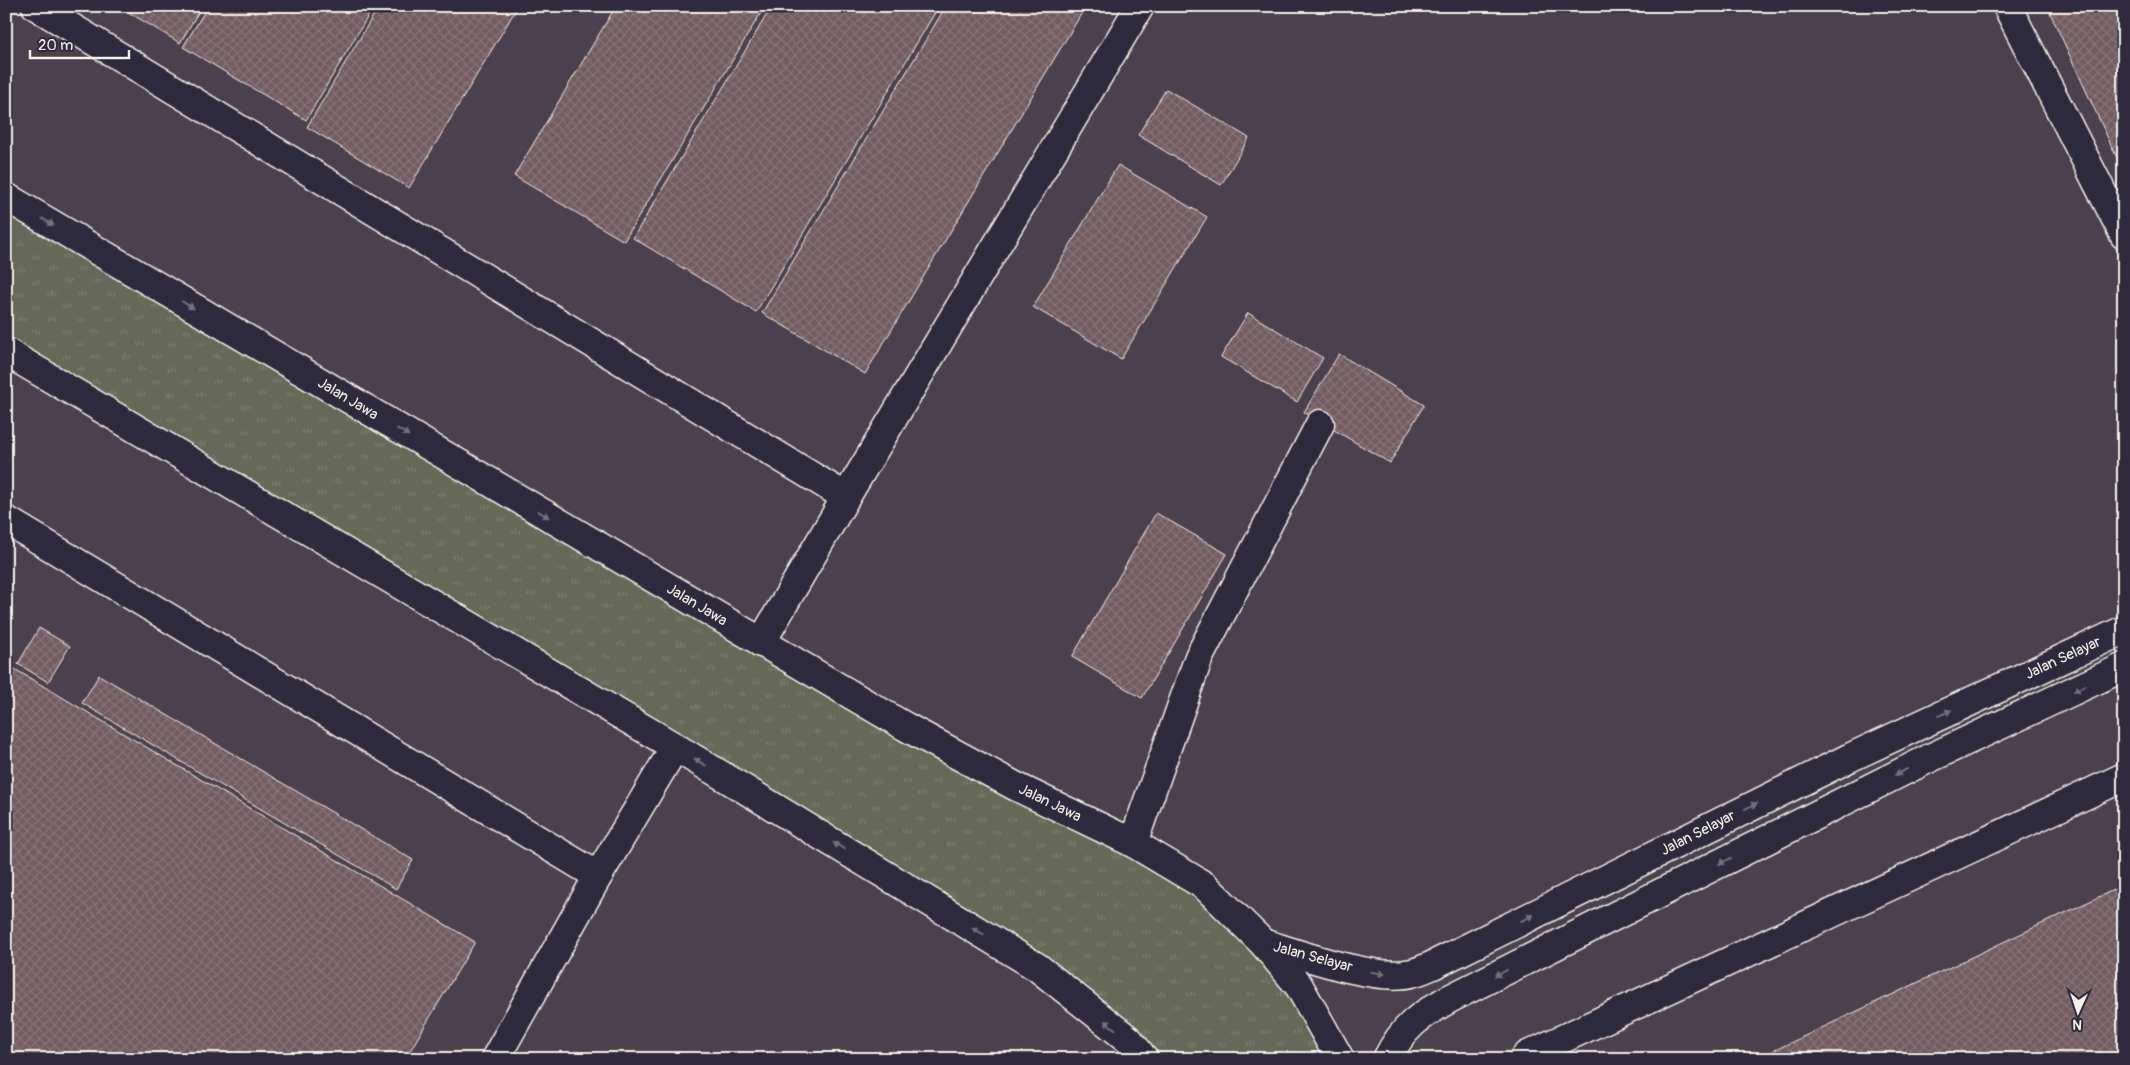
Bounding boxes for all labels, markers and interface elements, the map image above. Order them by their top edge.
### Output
scale bar [30,28,129,60]
text: 20 m [38,36,73,55]
one-way arrow [41,218,56,226]
one-way arrow [182,300,195,309]
street label: Jalan Jawa [314,374,382,424]
one-way arrow [397,427,410,436]
one-way arrow [537,510,550,519]
street label: Jalan Jawa [663,580,731,630]
street label: Jalan Selayar [2022,632,2104,684]
one-way arrow [2073,684,2087,692]
one-way arrow [1938,708,1952,716]
one-way arrow [693,758,706,767]
one-way arrow [1894,768,1908,776]
street label: Jalan Jawa [1016,780,1084,826]
one-way arrow [1744,802,1758,810]
street label: Jalan Selayar [1657,806,1739,860]
one-way arrow [832,842,845,851]
one-way arrow [1717,857,1732,865]
one-way arrow [1520,914,1535,922]
one-way arrow [971,926,984,935]
street label: Jalan Selayar [1271,937,1355,977]
one-way arrow [1370,969,1386,977]
one-way arrow [1494,969,1508,977]
north arrow [2052,988,2102,1038]
text: N [2072,1016,2083,1033]
one-way arrow [1104,1019,1117,1030]

